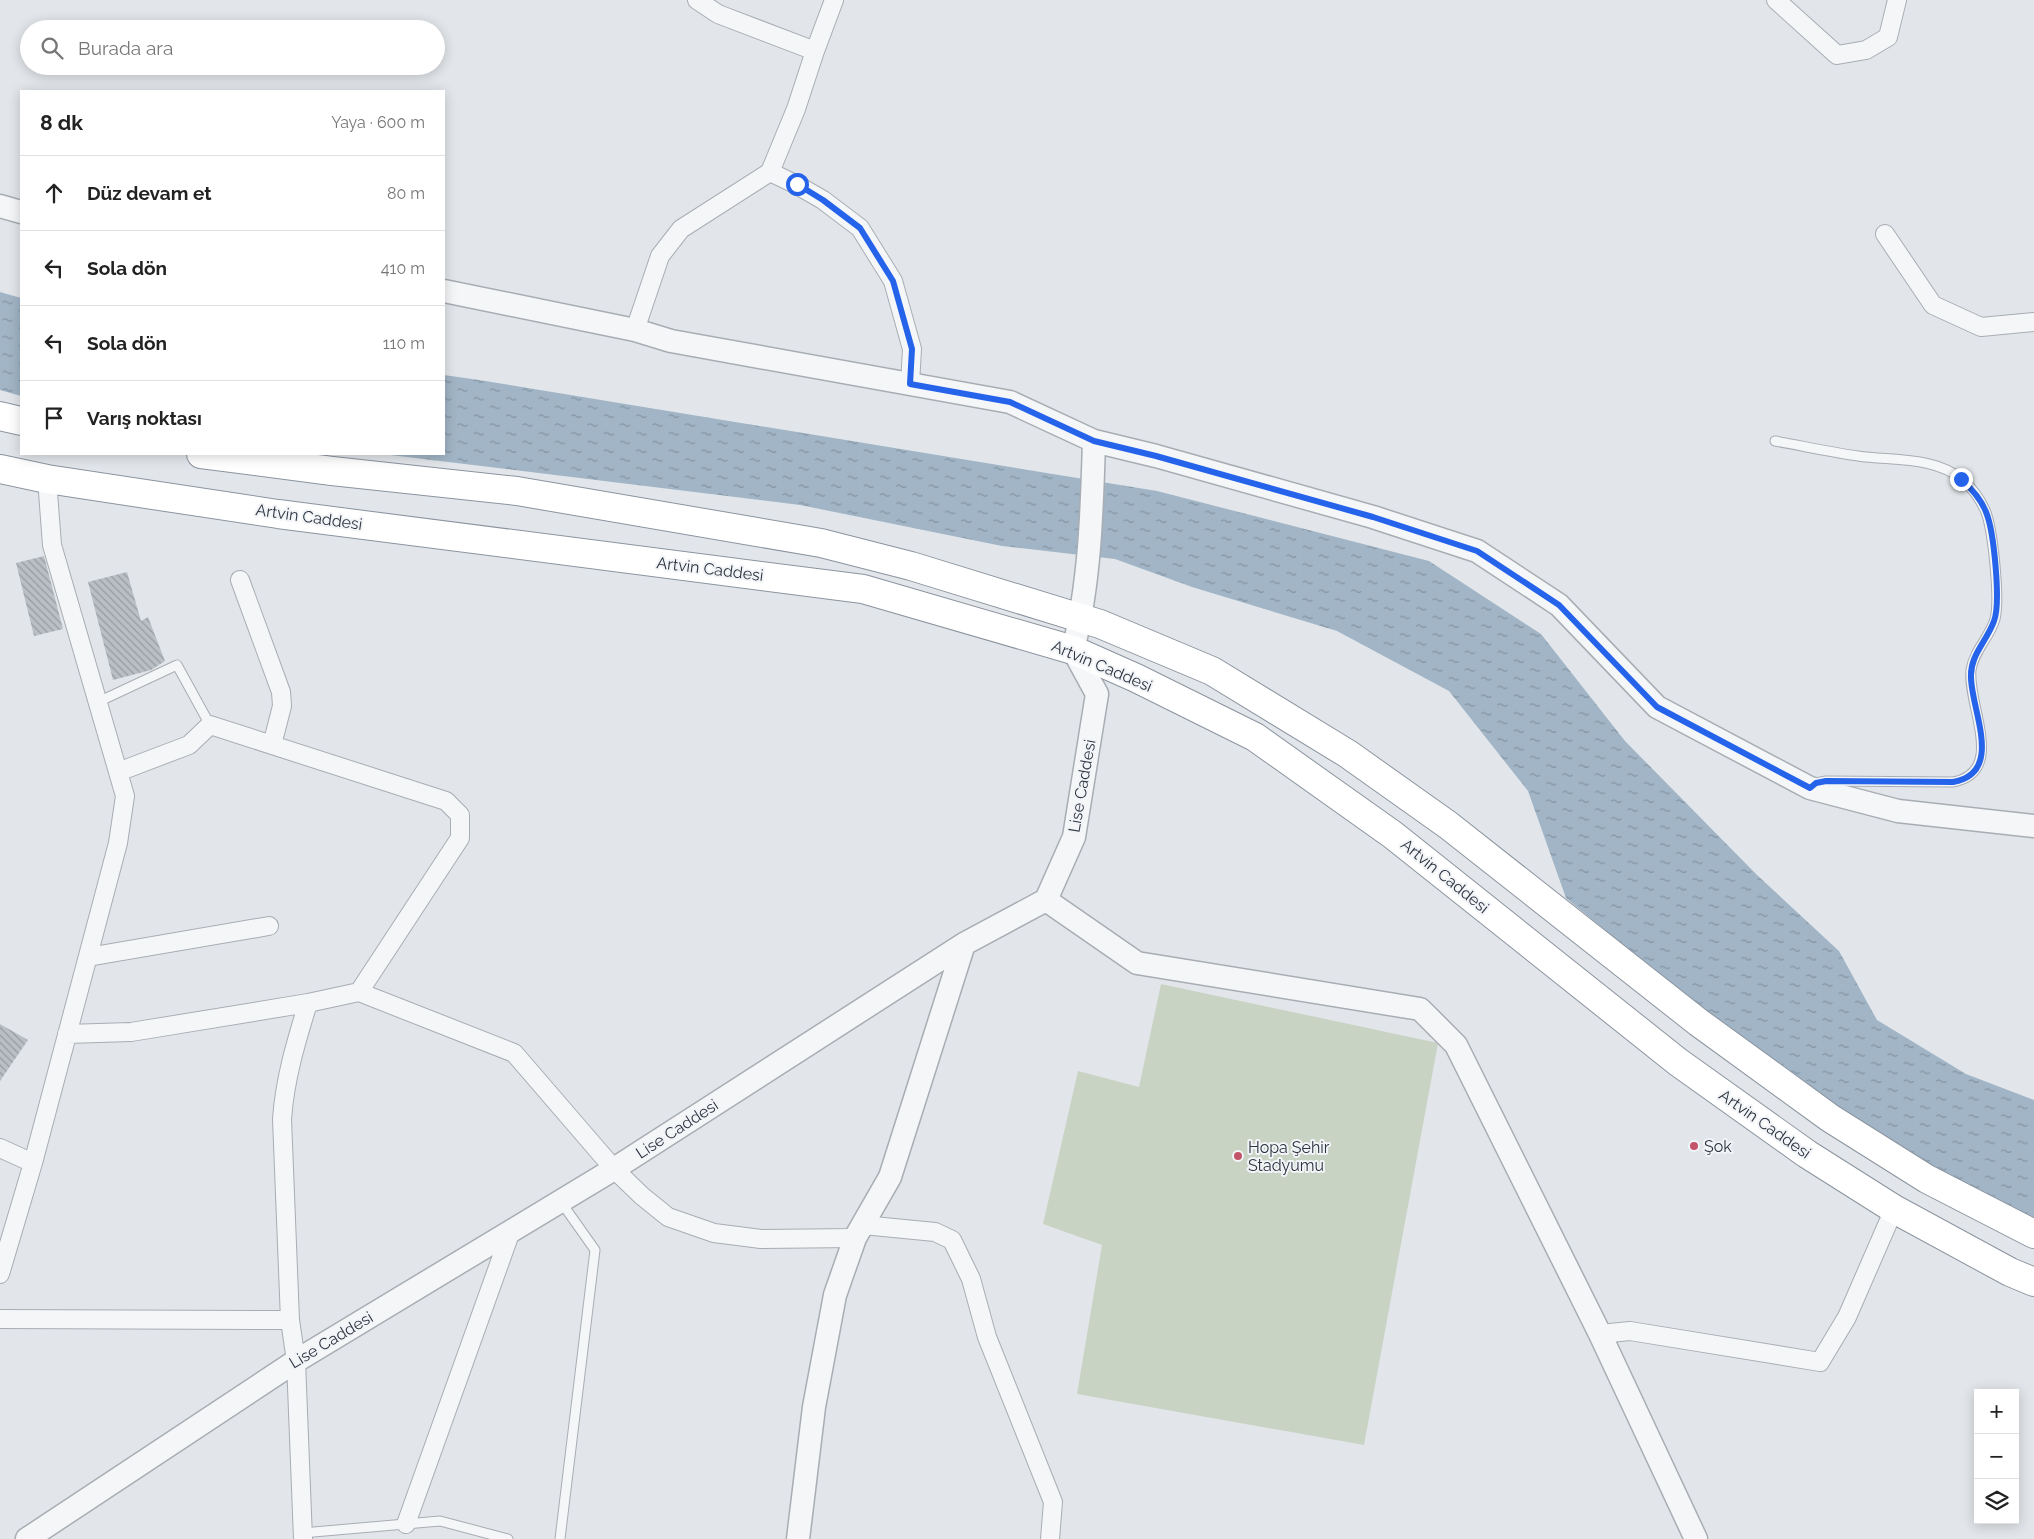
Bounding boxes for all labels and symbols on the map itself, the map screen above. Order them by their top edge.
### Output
route start [786,173,809,196]
route end [1950,468,1973,491]
street label: Artvin Caddesi [254,500,364,534]
street label: Artvin Caddesi [656,553,764,585]
street label: Artvin Caddesi [1049,636,1155,696]
street label: Lise Caddesi [1064,738,1100,834]
street label: Artvin Caddesi [1397,835,1493,917]
street label: Artvin Caddesi [1716,1085,1814,1163]
street label: Lise Caddesi [632,1095,722,1163]
place label: Şok [1704,1137,1732,1156]
place label: Hopa Şehir Stadyumu [1248,1138,1330,1175]
marker: Şok [1688,1140,1700,1152]
marker: Hopa Şehir Stadyumu [1232,1150,1244,1162]
street label: Lise Caddesi [286,1308,376,1372]

